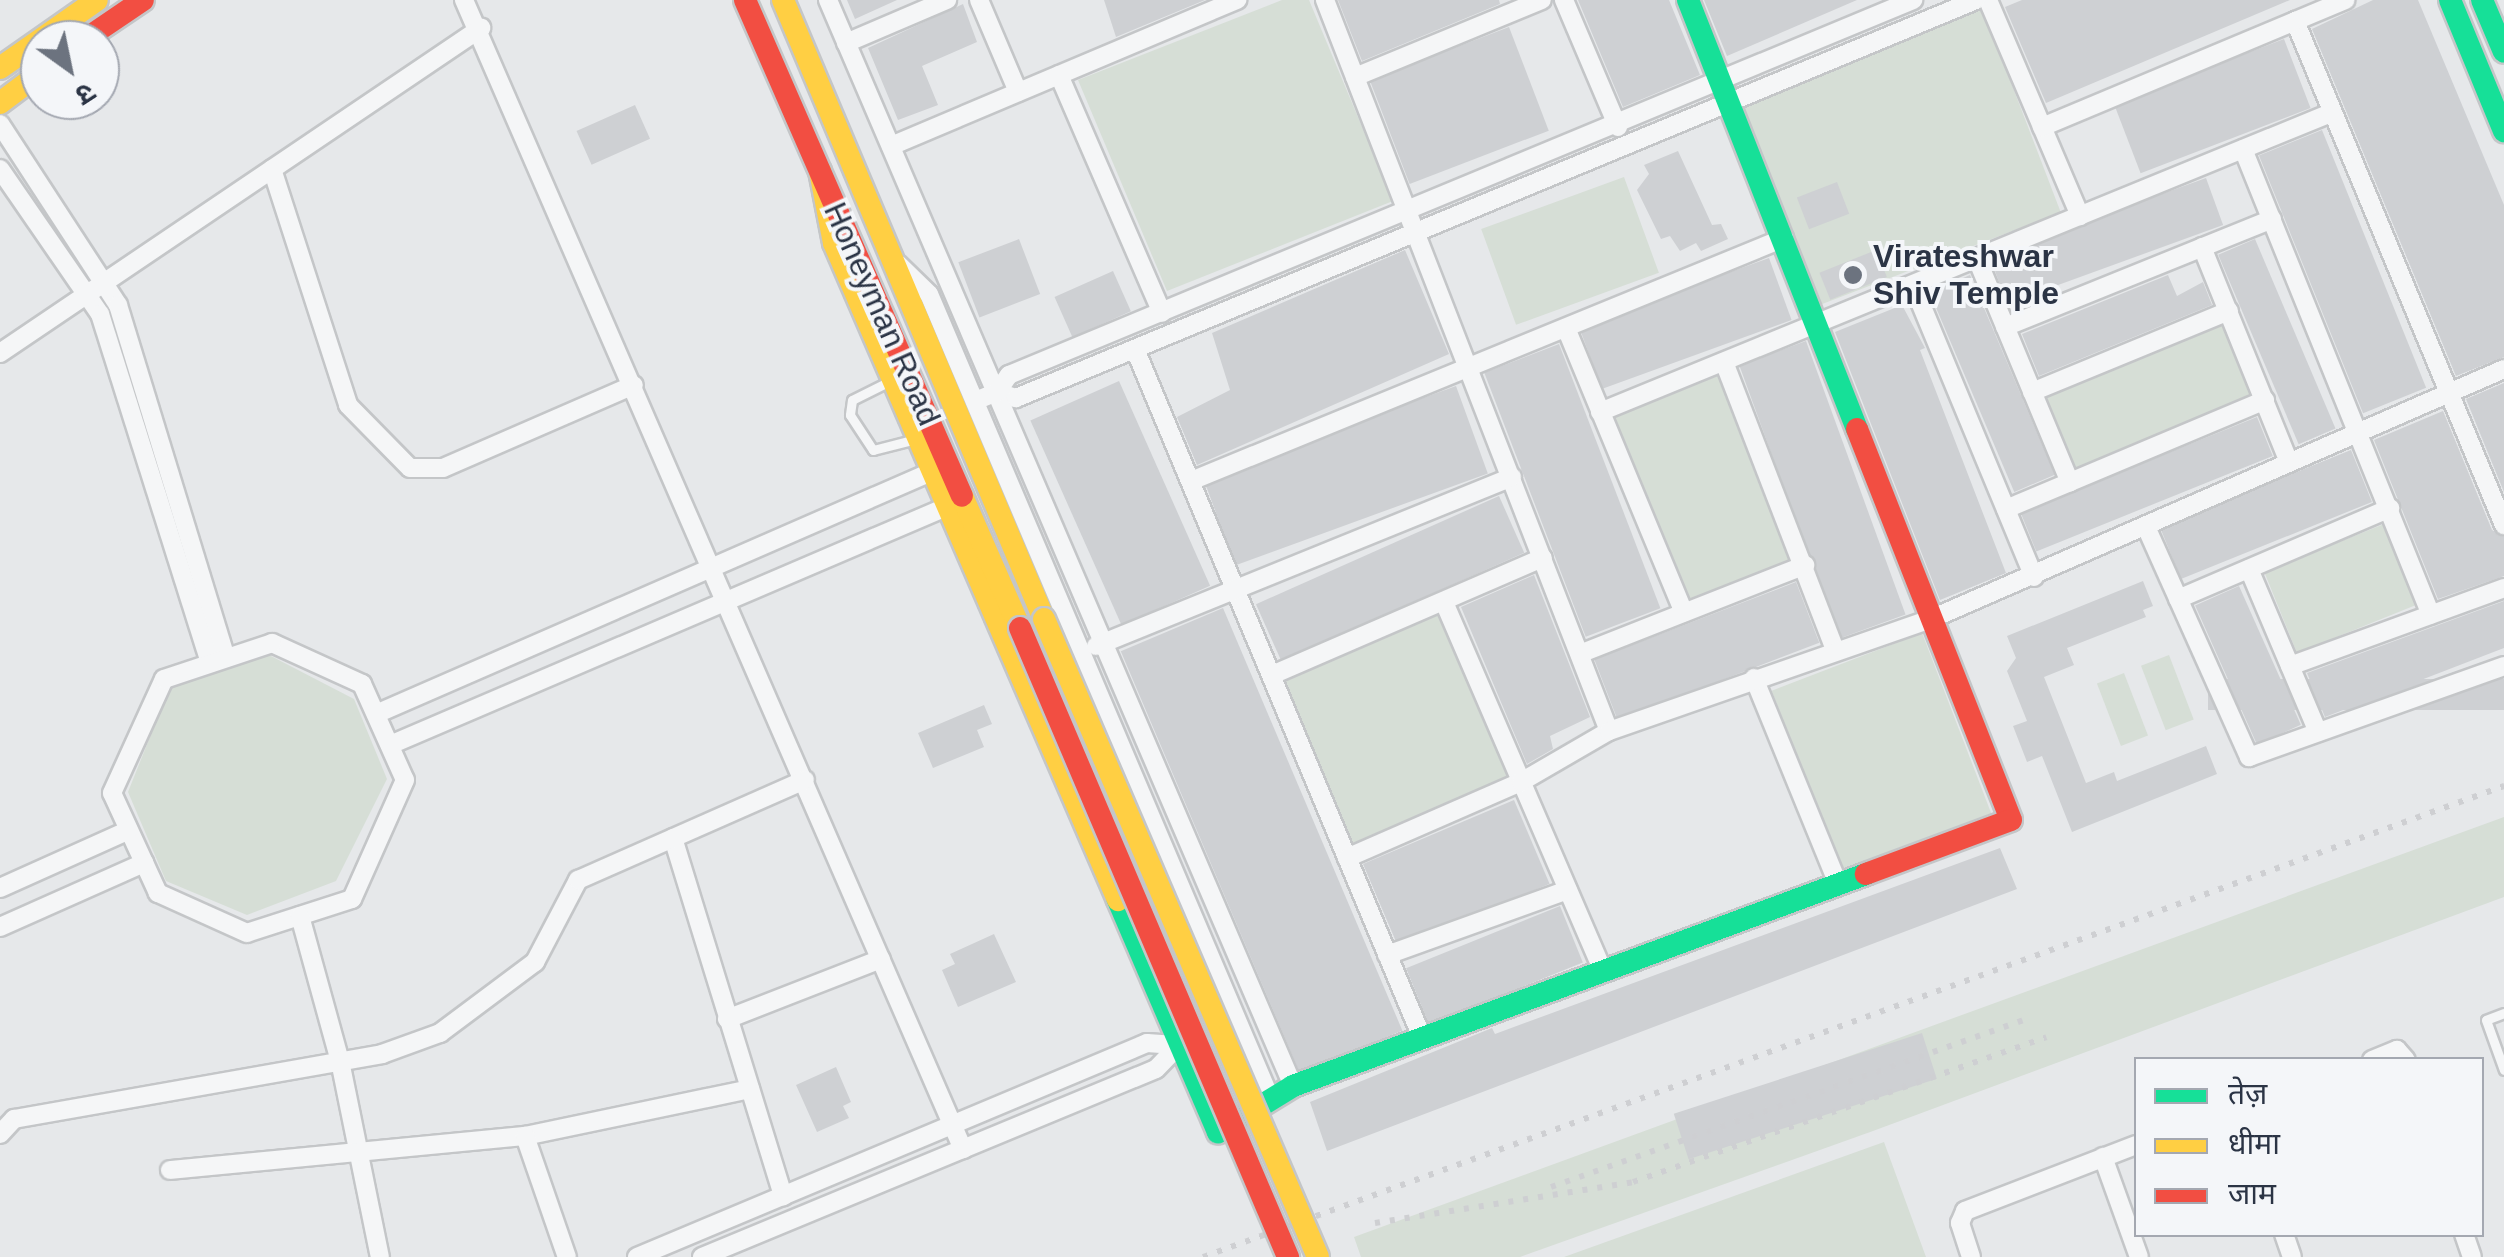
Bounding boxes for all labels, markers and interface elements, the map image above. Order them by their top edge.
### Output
north arrow [20,20,120,120]
text: उ [70,76,101,111]
street label: Honeyman Road [816,197,948,431]
place label: Virateshwar Shiv Temple [1873,238,2059,313]
marker: Virateshwar Shiv Temple [1842,264,1864,286]
legend [2134,1057,2484,1237]
text: तेज़ [2228,1077,2267,1110]
text: धीमा [2228,1127,2280,1160]
text: जाम [2228,1177,2276,1210]

